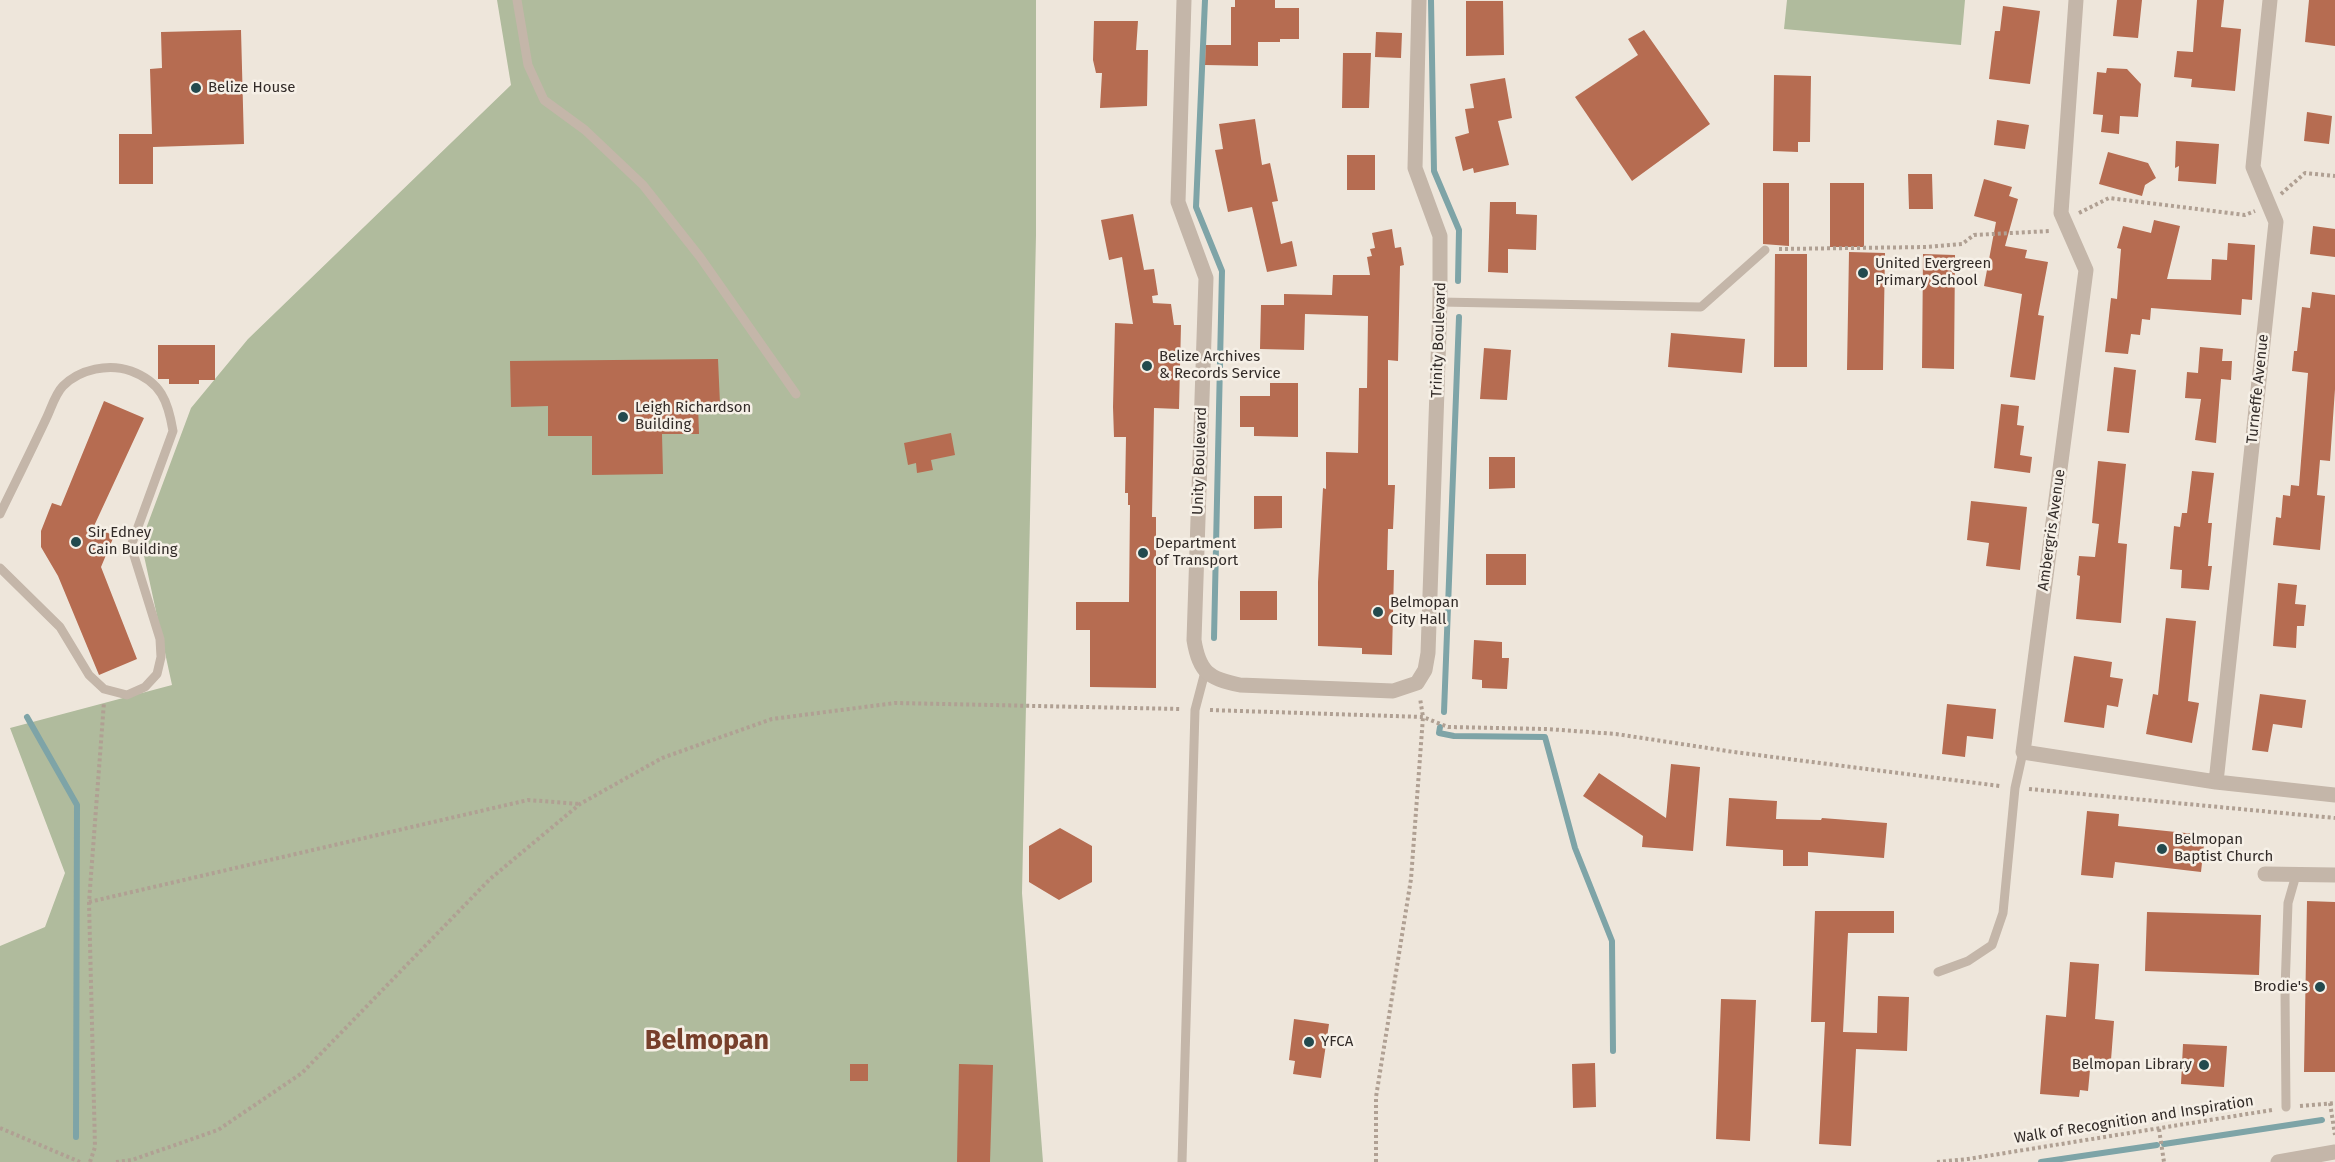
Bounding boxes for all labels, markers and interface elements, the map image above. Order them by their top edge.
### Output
place label: Belize House [208,79,295,97]
marker: Belize House [189,81,203,95]
place label: United Evergreen Primary School [1875,255,1991,290]
marker: United Evergreen Primary School [1856,266,1870,280]
street label: Trinity Boulevard [1428,282,1450,398]
street label: Turneffe Avenue [2243,333,2273,445]
place label: Belize Archives & Records Service [1159,348,1281,383]
marker: Belize Archives & Records Service [1140,359,1154,373]
place label: Leigh Richardson Building [635,399,751,434]
street label: Unity Boulevard [1189,407,1211,515]
marker: Leigh Richardson Building [616,410,630,424]
street label: Ambergris Avenue [2035,468,2069,592]
place label: Sir Edney Cain Building [88,524,178,559]
marker: Sir Edney Cain Building [69,535,83,549]
place label: Department of Transport [1155,535,1238,570]
marker: Department of Transport [1136,546,1150,560]
place label: Belmopan City Hall [1390,594,1459,629]
marker: Belmopan City Hall [1371,605,1385,619]
place label: Belmopan Baptist Church [2174,831,2273,866]
marker: Belmopan Baptist Church [2155,842,2169,856]
place label: Brodie's [2253,978,2308,996]
marker: Brodie's [2313,980,2327,994]
district label: Belmopan [645,1025,769,1057]
place label: YFCA [1321,1033,1353,1051]
marker: YFCA [1302,1035,1316,1049]
place label: Belmopan Library [2072,1056,2192,1074]
marker: Belmopan Library [2197,1058,2211,1072]
street label: Walk of Recognition and Inspiration [2013,1092,2255,1148]

